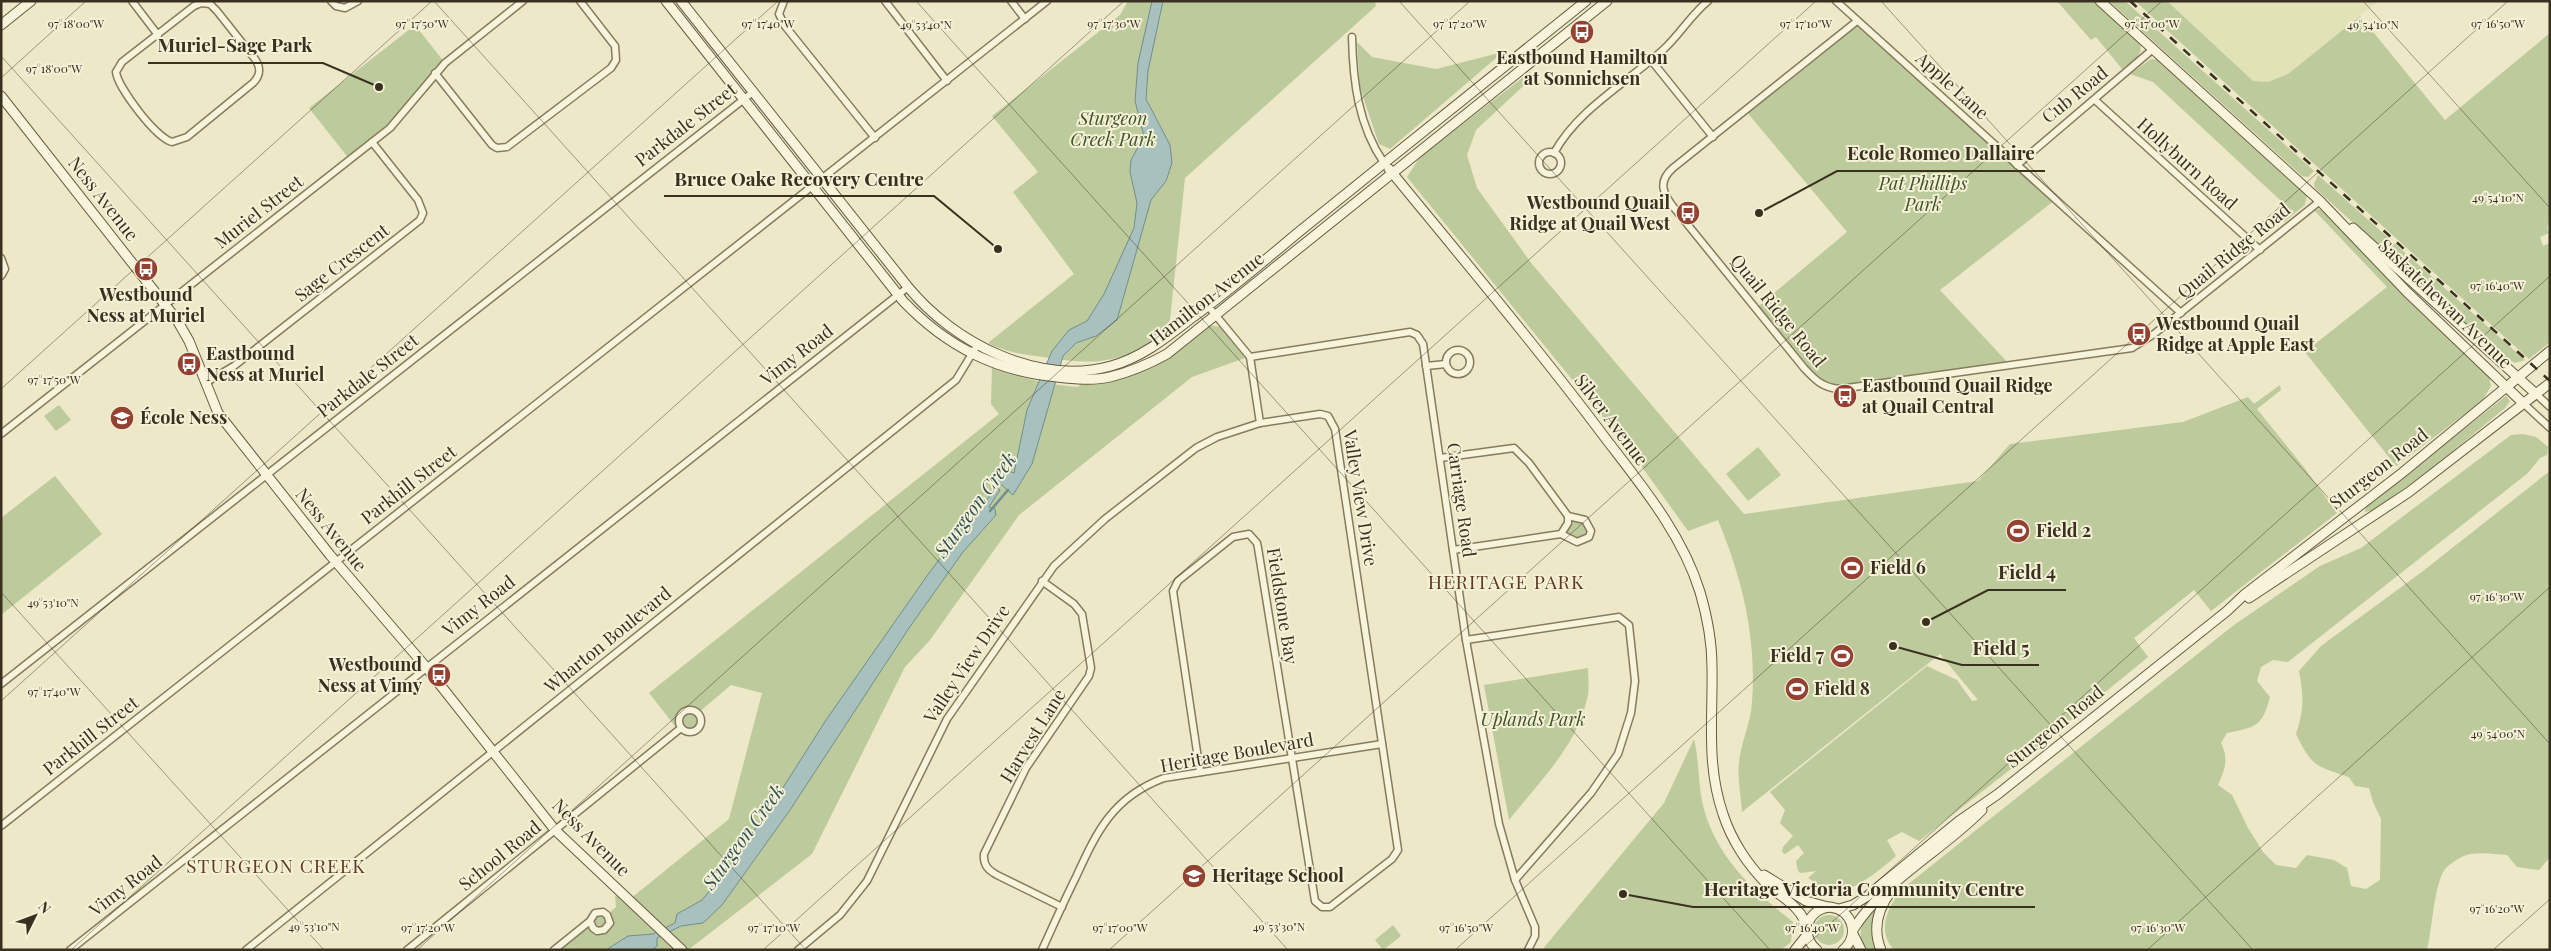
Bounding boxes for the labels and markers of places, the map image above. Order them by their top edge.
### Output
bus stop icon: Eastbound Hamilton at Sonnichsen [1569,19,1595,45]
callout: Muriel-Sage Park [148,29,323,63]
place label: Eastbound Hamilton at Sonnichsen [1496,45,1668,90]
callout: Ecole Romeo Dallaire [1837,137,2045,171]
callout: Bruce Oake Recovery Centre [664,162,934,196]
place label: Westbound Quail Ridge at Quail West [1509,190,1671,235]
bus stop icon: Westbound Quail Ridge at Quail West [1675,200,1701,226]
bus stop icon: Westbound Ness at Muriel [133,256,159,282]
place label: Westbound Ness at Muriel [87,282,206,327]
place label: Westbound Quail Ridge at Apple East [2155,311,2315,356]
bus stop icon: Westbound Quail Ridge at Apple East [2126,321,2152,347]
place label: Eastbound Ness at Muriel [206,341,325,386]
bus stop icon: Eastbound Ness at Muriel [176,351,202,377]
place label: Eastbound Quail Ridge at Quail Central [1862,373,2053,418]
bus stop icon: Eastbound Quail Ridge at Quail Central [1832,383,1858,409]
school or university icon: École Ness [109,405,135,431]
place label: École Ness [140,405,227,429]
sports icon: Field 2 [2005,518,2031,544]
place label: Field 2 [2036,518,2091,542]
sports icon: Field 6 [1839,555,1865,581]
place label: Field 6 [1870,555,1926,579]
callout: Field 4 [1988,556,2066,590]
callout: Field 5 [1962,631,2039,665]
place label: Field 7 [1770,643,1825,667]
sports icon: Field 7 [1829,643,1855,669]
place label: Westbound Ness at Vimy [318,652,423,697]
bus stop icon: Westbound Ness at Vimy [426,662,452,688]
sports icon: Field 8 [1784,676,1810,702]
place label: Field 8 [1814,676,1870,700]
school or university icon: Heritage School [1181,863,1207,889]
place label: Heritage School [1212,863,1344,887]
callout: Heritage Victoria Community Centre [1693,873,2035,907]

